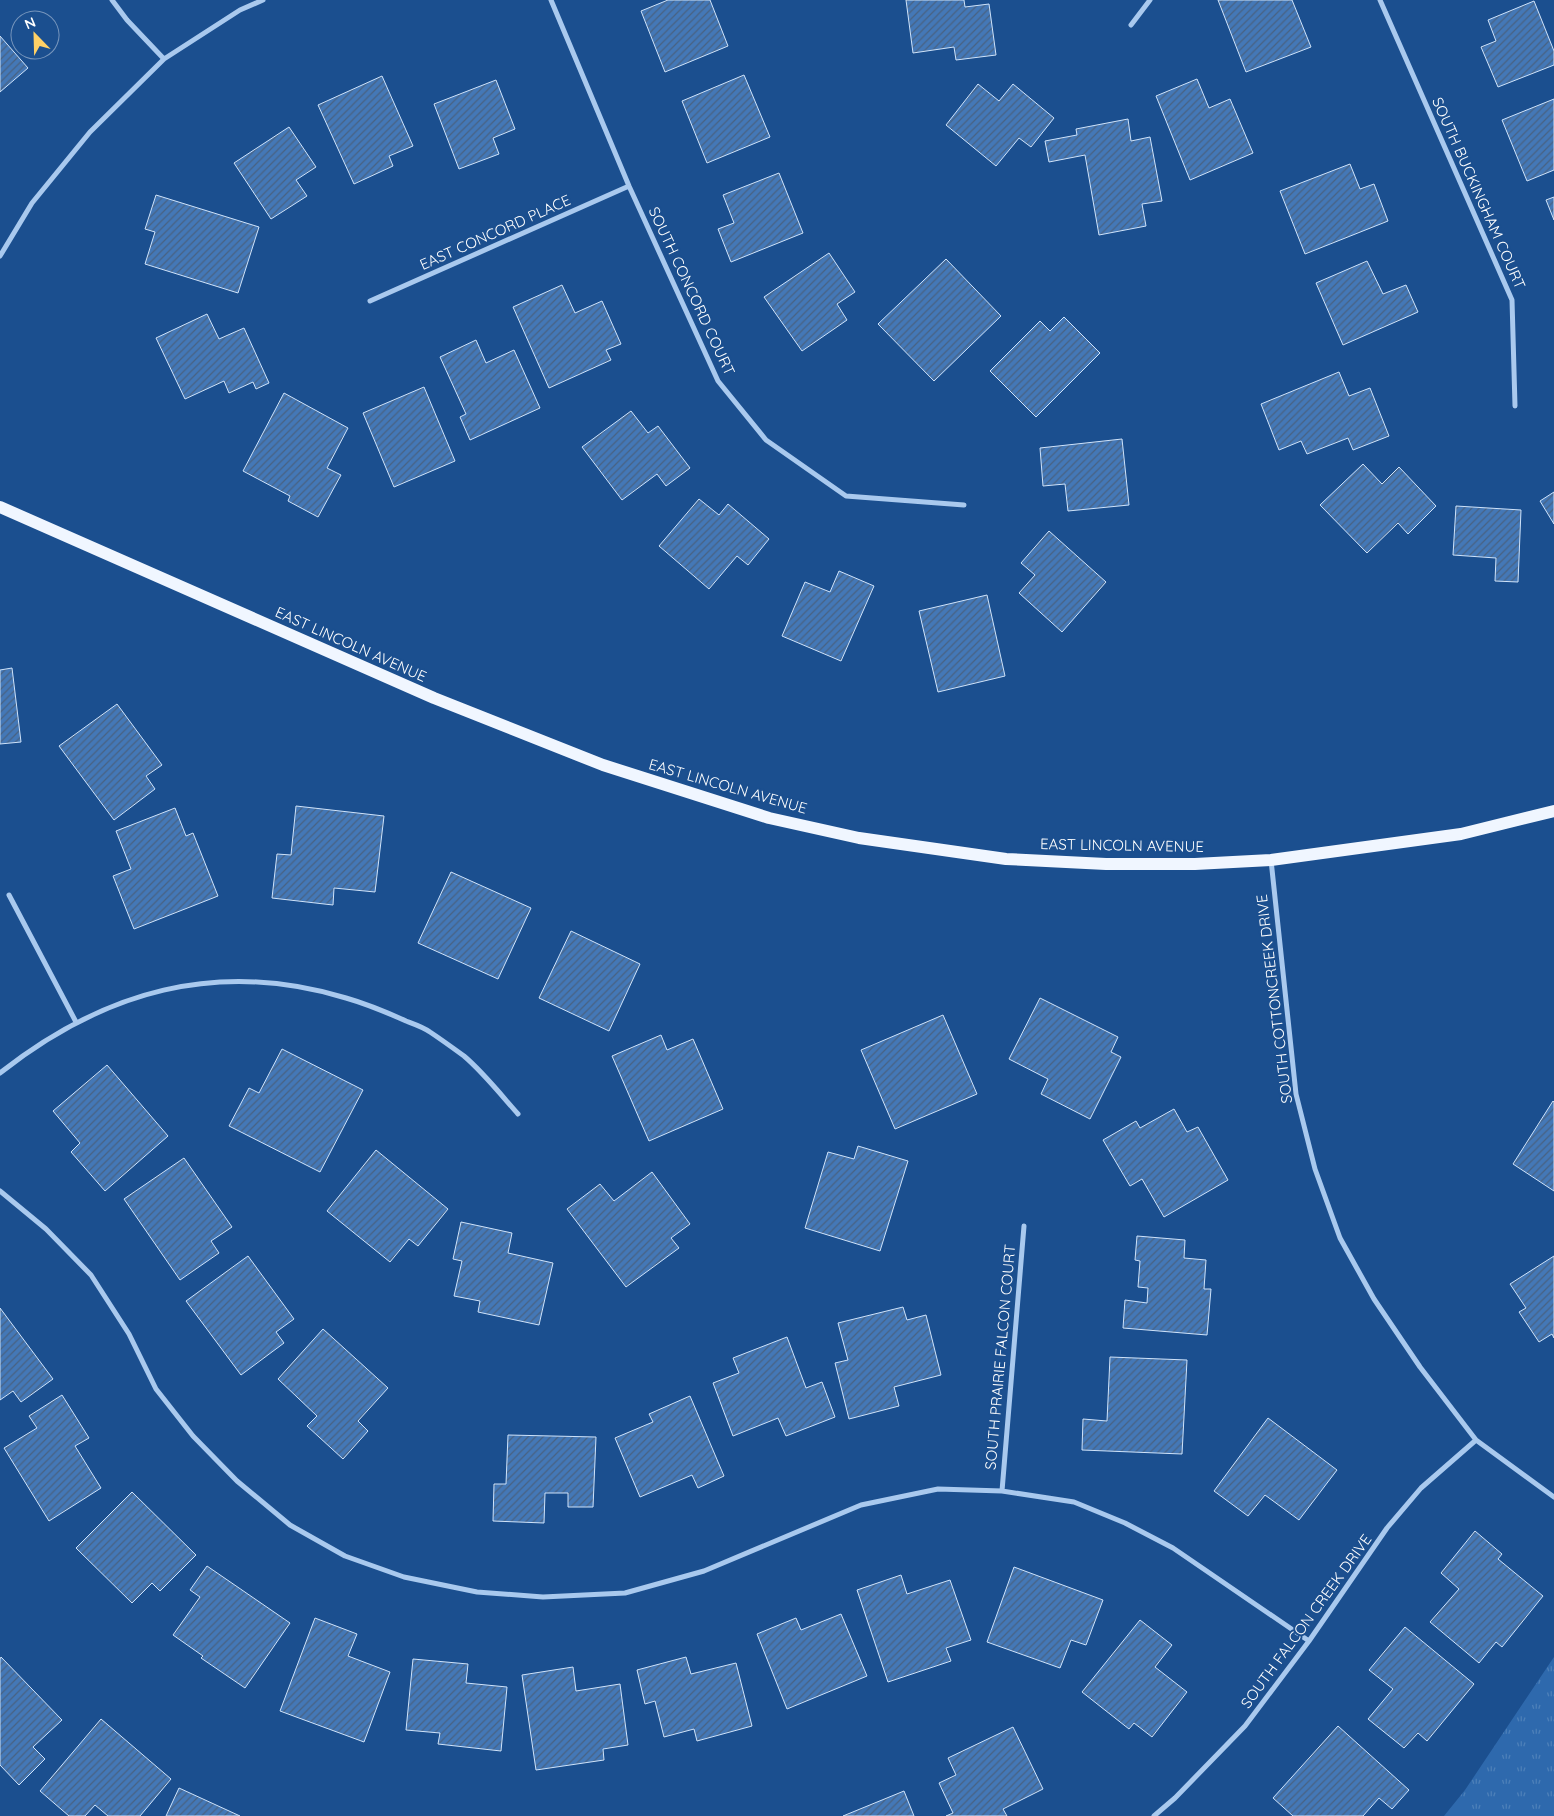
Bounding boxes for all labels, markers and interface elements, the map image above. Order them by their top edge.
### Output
north arrow [10,10,60,60]
text: N [22,13,38,33]
street label: SOUTH BUCKINGHAM COURT [1428,94,1530,292]
street label: EAST CONCORD PLACE [417,190,573,274]
street label: SOUTH CONCORD COURT [645,204,739,378]
street label: EAST LINCOLN AVENUE [272,602,430,686]
street label: EAST LINCOLN AVENUE [647,754,809,818]
street label: EAST LINCOLN AVENUE [1040,834,1204,856]
street label: SOUTH COTTONCREEK DRIVE [1252,893,1296,1105]
street label: SOUTH PRAIRIE FALCON COURT [981,1244,1019,1470]
street label: SOUTH FALCON CREEK DRIVE [1236,1530,1376,1712]

